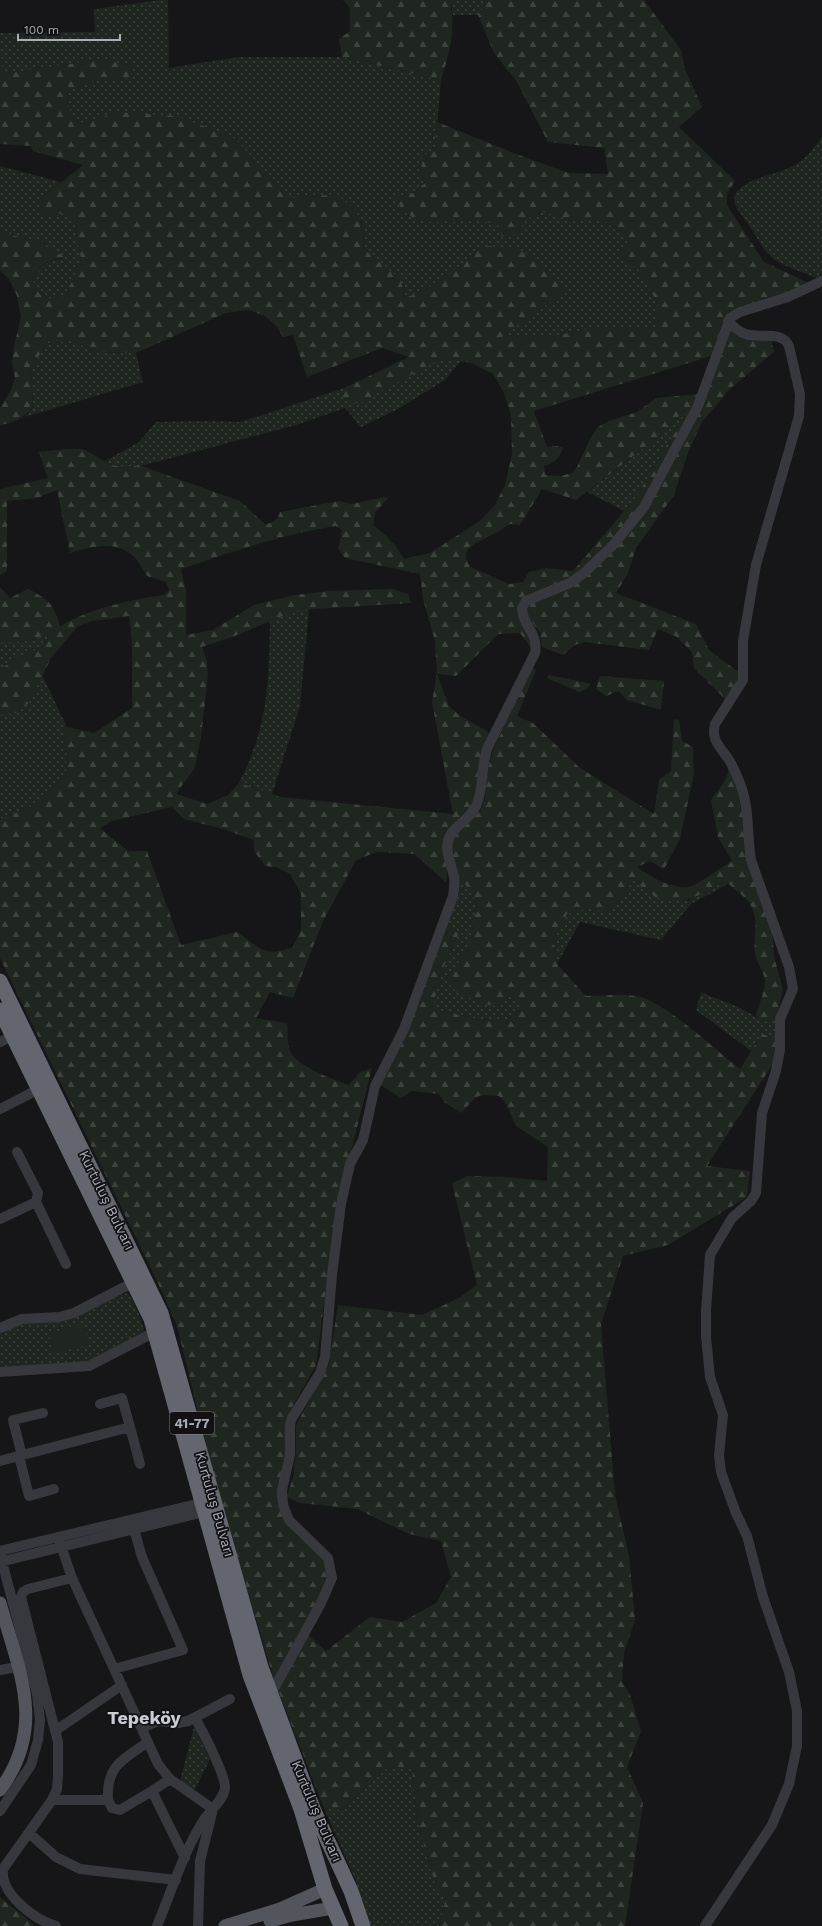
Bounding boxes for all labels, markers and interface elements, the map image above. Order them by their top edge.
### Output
scale bar [18,16,120,42]
text: 100 m [24,23,59,37]
street label: Kurtuluş Bulvarı [76,1148,138,1252]
road number: 41-77 [170,1412,214,1434]
street label: Kurtuluş Bulvarı [192,1450,238,1558]
district label: Tepeköy [107,1707,182,1728]
street label: Kurtuluş Bulvarı [288,1758,346,1864]

